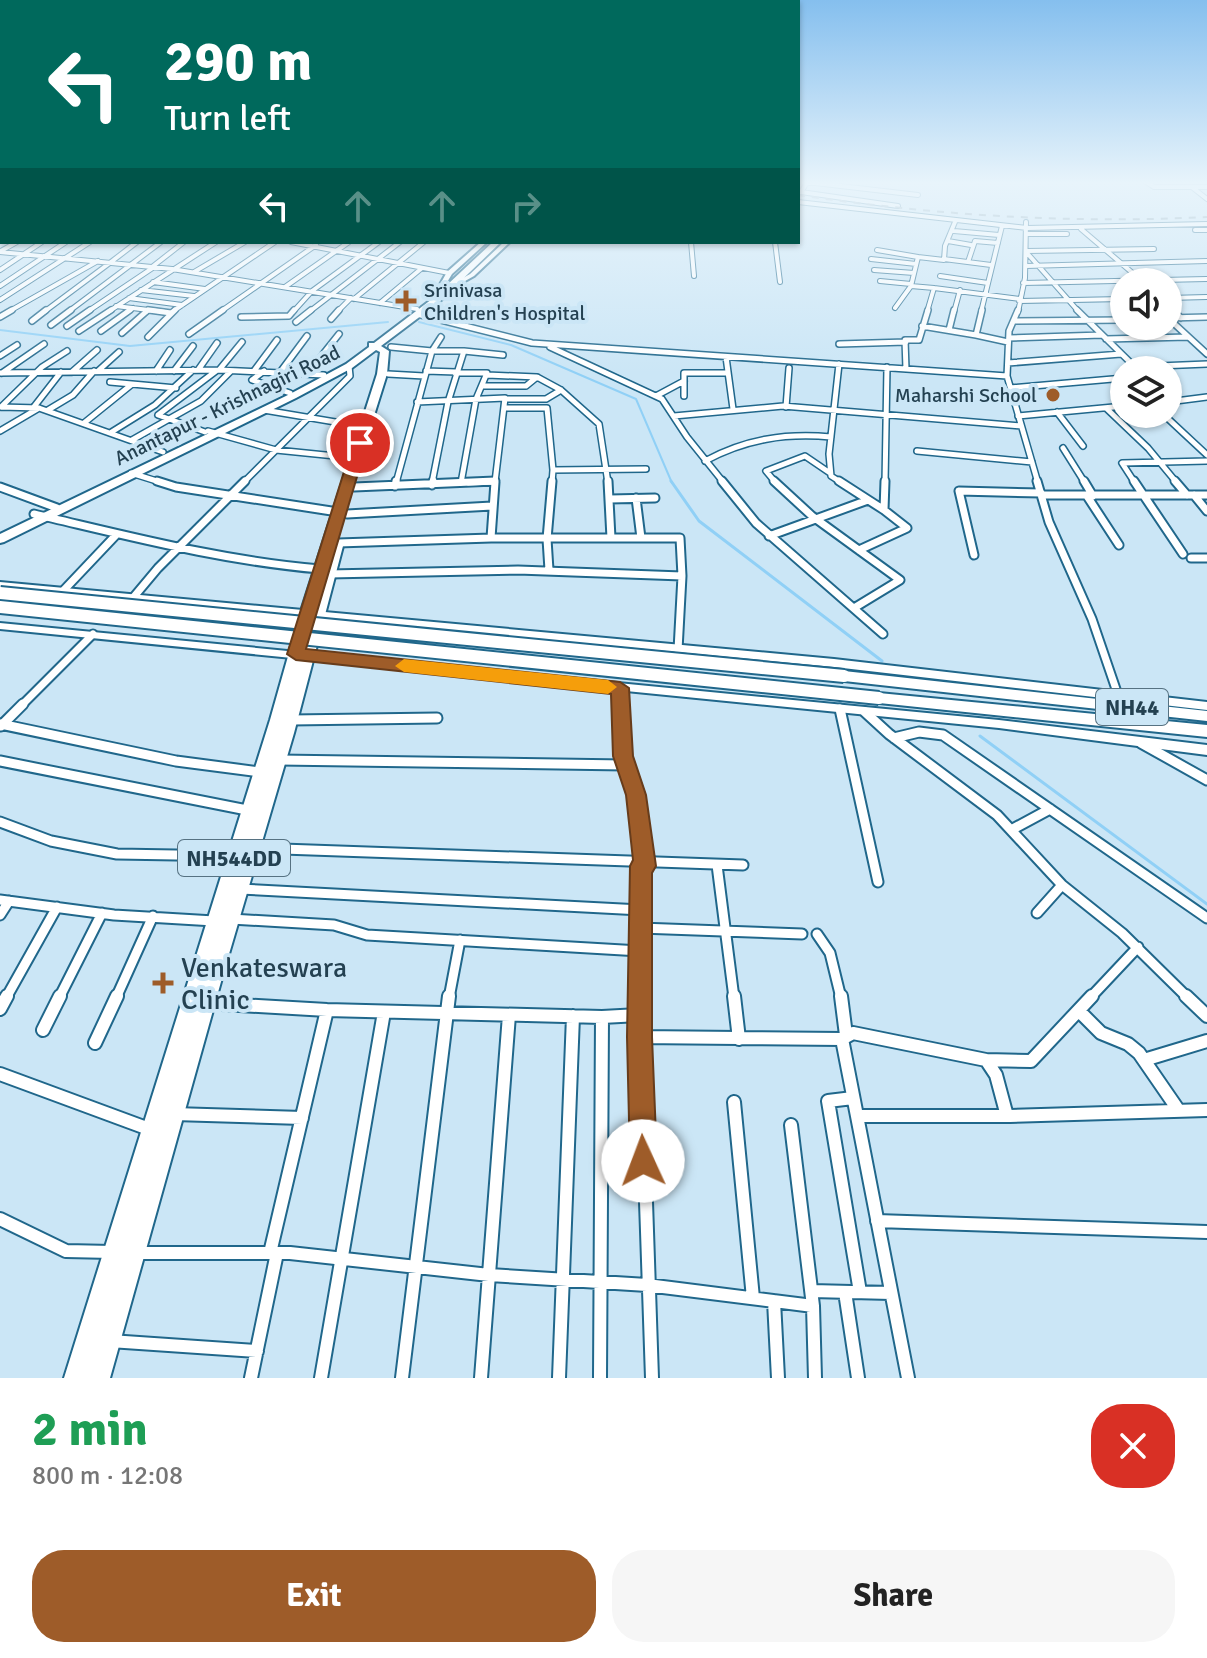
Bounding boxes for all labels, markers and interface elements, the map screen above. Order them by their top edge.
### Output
text: 290 m [164,27,312,96]
icon: left [32,32,136,136]
text: Turn left [164,96,291,141]
icon: left [252,184,296,228]
icon: ahead [336,184,380,228]
icon: ahead [420,184,464,228]
icon: right [504,184,548,228]
map controls [1110,268,1182,428]
button: sound [1110,268,1182,340]
place label: Srinivasa Children's Hospital [424,278,586,326]
marker: Srinivasa Children's Hospital [395,290,417,312]
street label: Anantapur - Krishnagiri Road [110,340,344,471]
button: layers [1110,356,1182,428]
place label: Maharshi School [895,383,1037,408]
marker: Maharshi School [1044,386,1062,404]
pin [326,409,394,477]
icon: arrive [338,421,382,465]
road number: NH44 [1096,689,1168,725]
road number: NH544DD [178,840,290,876]
place label: Venkateswara Clinic [181,951,347,1017]
marker: Venkateswara Clinic [152,972,174,994]
position arrow [601,1119,685,1203]
text: 2 min [32,1400,148,1459]
button: close [1091,1404,1175,1488]
text: 800 m · 12:08 [32,1460,183,1492]
button: Exit [32,1550,596,1642]
button: Share [612,1550,1175,1642]

